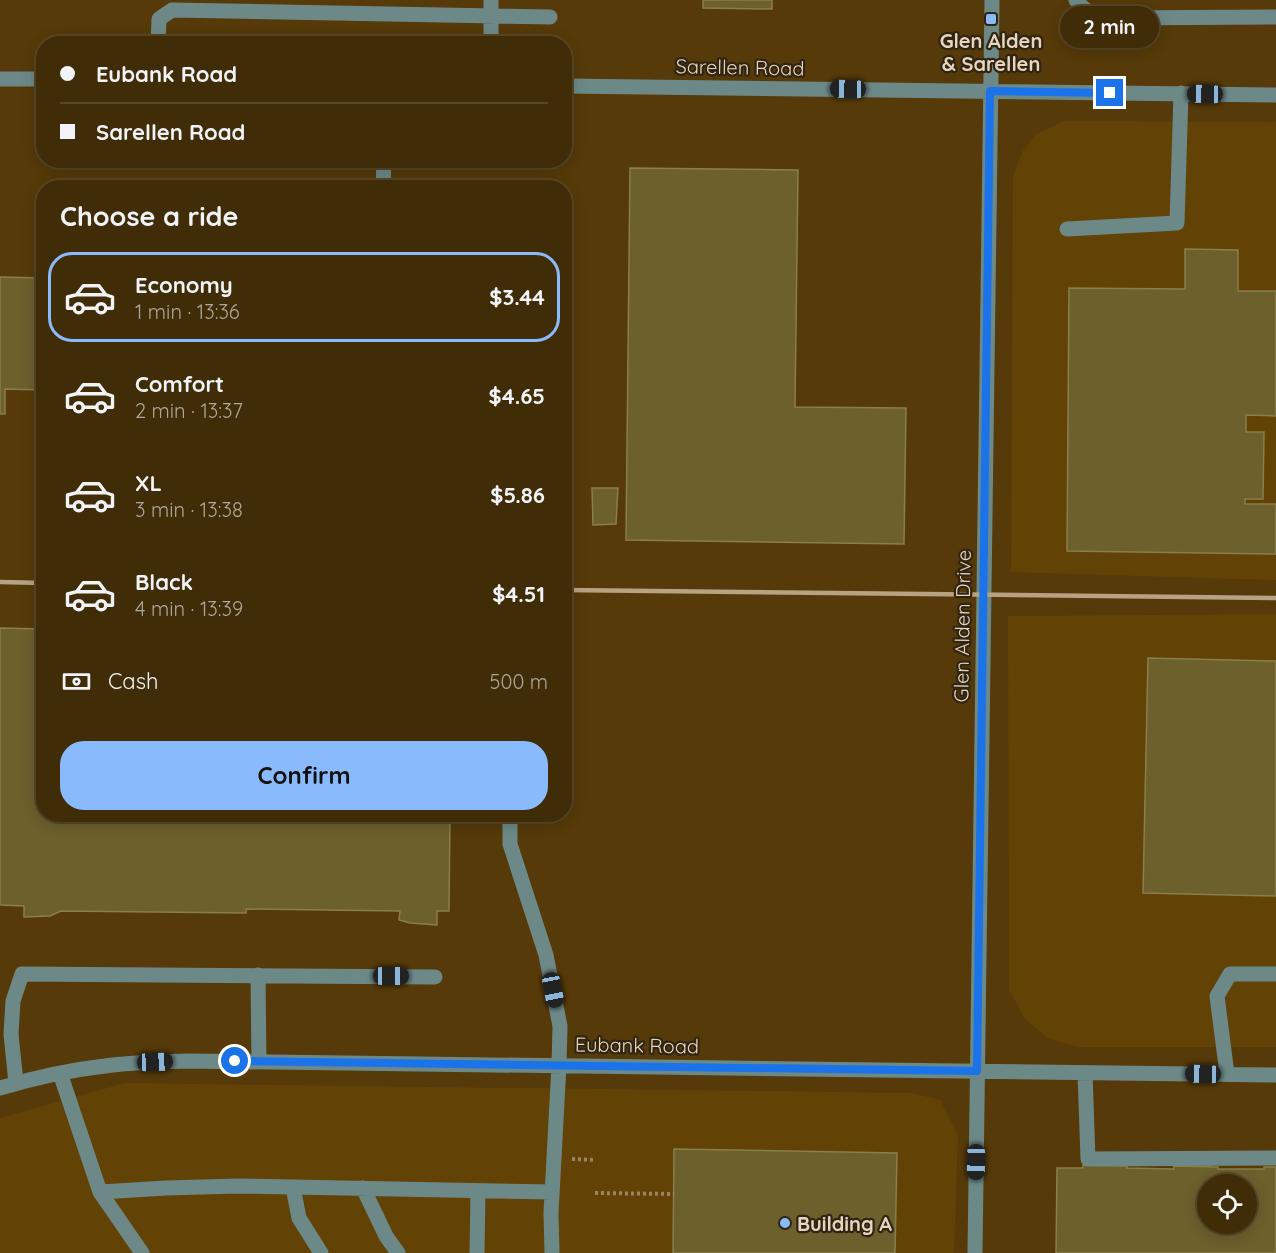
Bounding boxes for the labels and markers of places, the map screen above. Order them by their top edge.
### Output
marker: Glen Alden & Sarellen [984,12,998,26]
place label: Glen Alden & Sarellen [940,28,1042,76]
place label: Building A [797,1211,892,1236]
marker: Building A [778,1216,792,1230]

